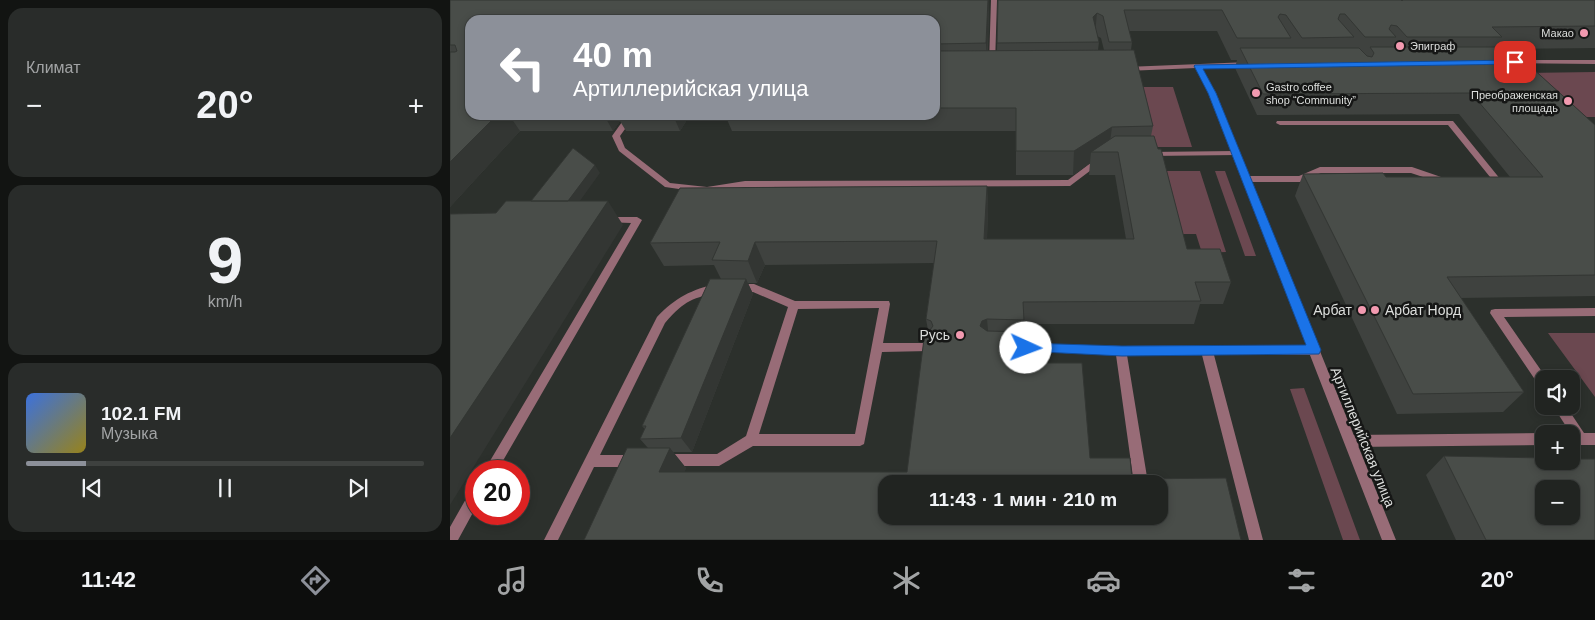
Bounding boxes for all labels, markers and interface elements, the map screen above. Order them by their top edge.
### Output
place label: Макао [1541,27,1574,39]
marker: Макао [1578,27,1590,39]
icon: left [490,35,555,100]
text: 40 m [573,35,653,74]
marker: Эпиграф [1394,40,1406,52]
place label: Эпиграф [1410,40,1455,52]
pin [1494,41,1536,83]
icon: arrive [1501,48,1529,76]
text: Климат [26,59,80,76]
text: Артиллерийская улица [573,76,808,101]
place label: Gastro coffee shop “Community” [1266,81,1356,106]
text: 20° [196,84,254,126]
marker: Gastro coffee shop “Community” [1250,87,1262,99]
place label: Преображенская площадь [1471,89,1558,114]
text: − [26,90,42,121]
text: + [408,90,424,121]
marker: Преображенская площадь [1562,95,1574,107]
text: 9 [207,224,243,297]
text: km/h [208,293,242,310]
place label: Арбат [1313,302,1353,318]
place label: Арбат Норд [1385,302,1461,318]
marker: Арбат [1356,304,1368,316]
marker: Арбат Норд [1369,304,1381,316]
position arrow [999,321,1051,373]
place label: Русь [920,327,950,343]
marker: Русь [954,329,966,341]
street label: Артиллерийская улица [1328,365,1399,510]
map controls [1535,370,1580,525]
button: sound [1535,370,1580,415]
text: 102.1 FM [101,403,181,424]
text: Музыка [101,425,158,442]
button: + [1535,425,1580,470]
speed limit sign: 20 [465,460,530,525]
icon: previous [78,474,106,502]
icon: pause [211,474,239,502]
icon: next [344,474,372,502]
button: − [1535,480,1580,525]
text: 11:43 · 1 мин · 210 m [929,489,1117,510]
icon: directions [298,563,333,598]
icon: music [495,563,530,598]
icon: phone [692,563,727,598]
icon: climate [889,563,924,598]
icon: car [1086,563,1121,598]
icon: filters [1284,563,1319,598]
text: 11:42 [81,567,136,592]
text: 20° [1481,567,1514,592]

